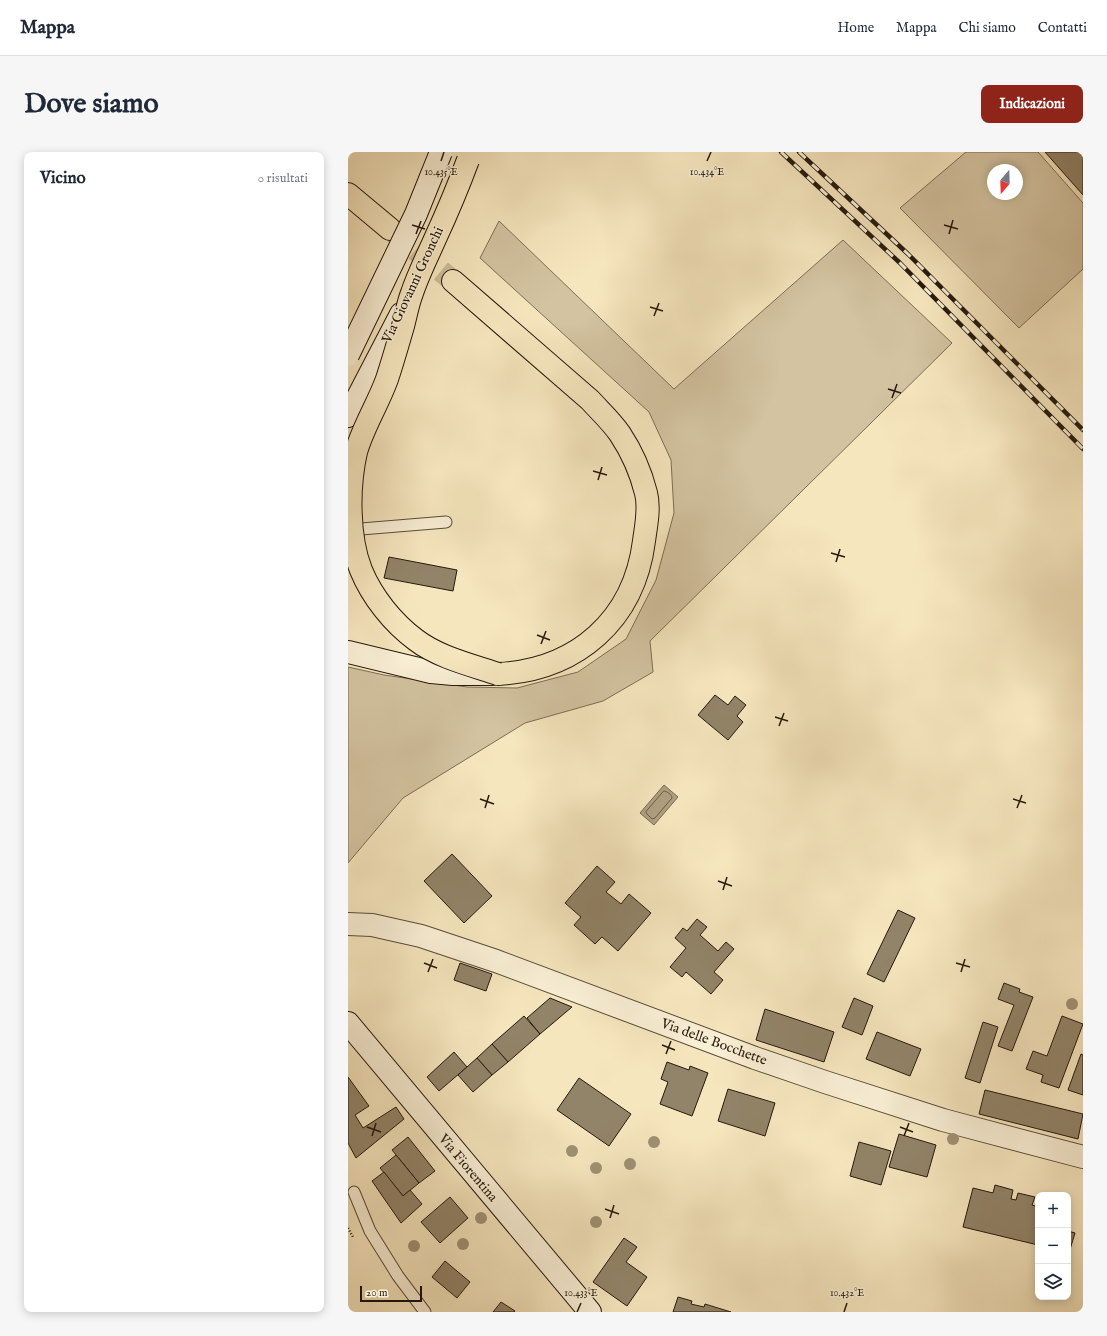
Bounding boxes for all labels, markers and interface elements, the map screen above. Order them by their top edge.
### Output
text: Mappa [20,16,75,40]
text: Home [838,19,874,37]
text: Mappa [896,19,937,37]
text: Chi siamo [959,19,1016,37]
text: Contatti [1038,19,1087,37]
button: Indicazioni [981,85,1083,123]
text: Dove siamo [24,87,159,122]
north arrow [987,164,1023,200]
text: 10.435°E [424,166,458,179]
text: 10.434°E [690,166,724,179]
text: Vicino [40,168,86,189]
text: 0 risultati [258,170,308,187]
street label: Via Giovanni Gronchi [378,224,448,347]
street label: Via delle Bocchette [658,1014,770,1070]
street label: Via Fiorentina [434,1130,502,1206]
map controls [1035,1192,1071,1300]
button: + [1035,1192,1071,1228]
button: − [1035,1228,1071,1264]
button: layers [1035,1264,1071,1300]
scale bar [360,1284,422,1303]
text: 20 m [366,1286,387,1300]
text: 10.433°E [564,1287,598,1300]
text: 10.432°E [830,1287,864,1300]

